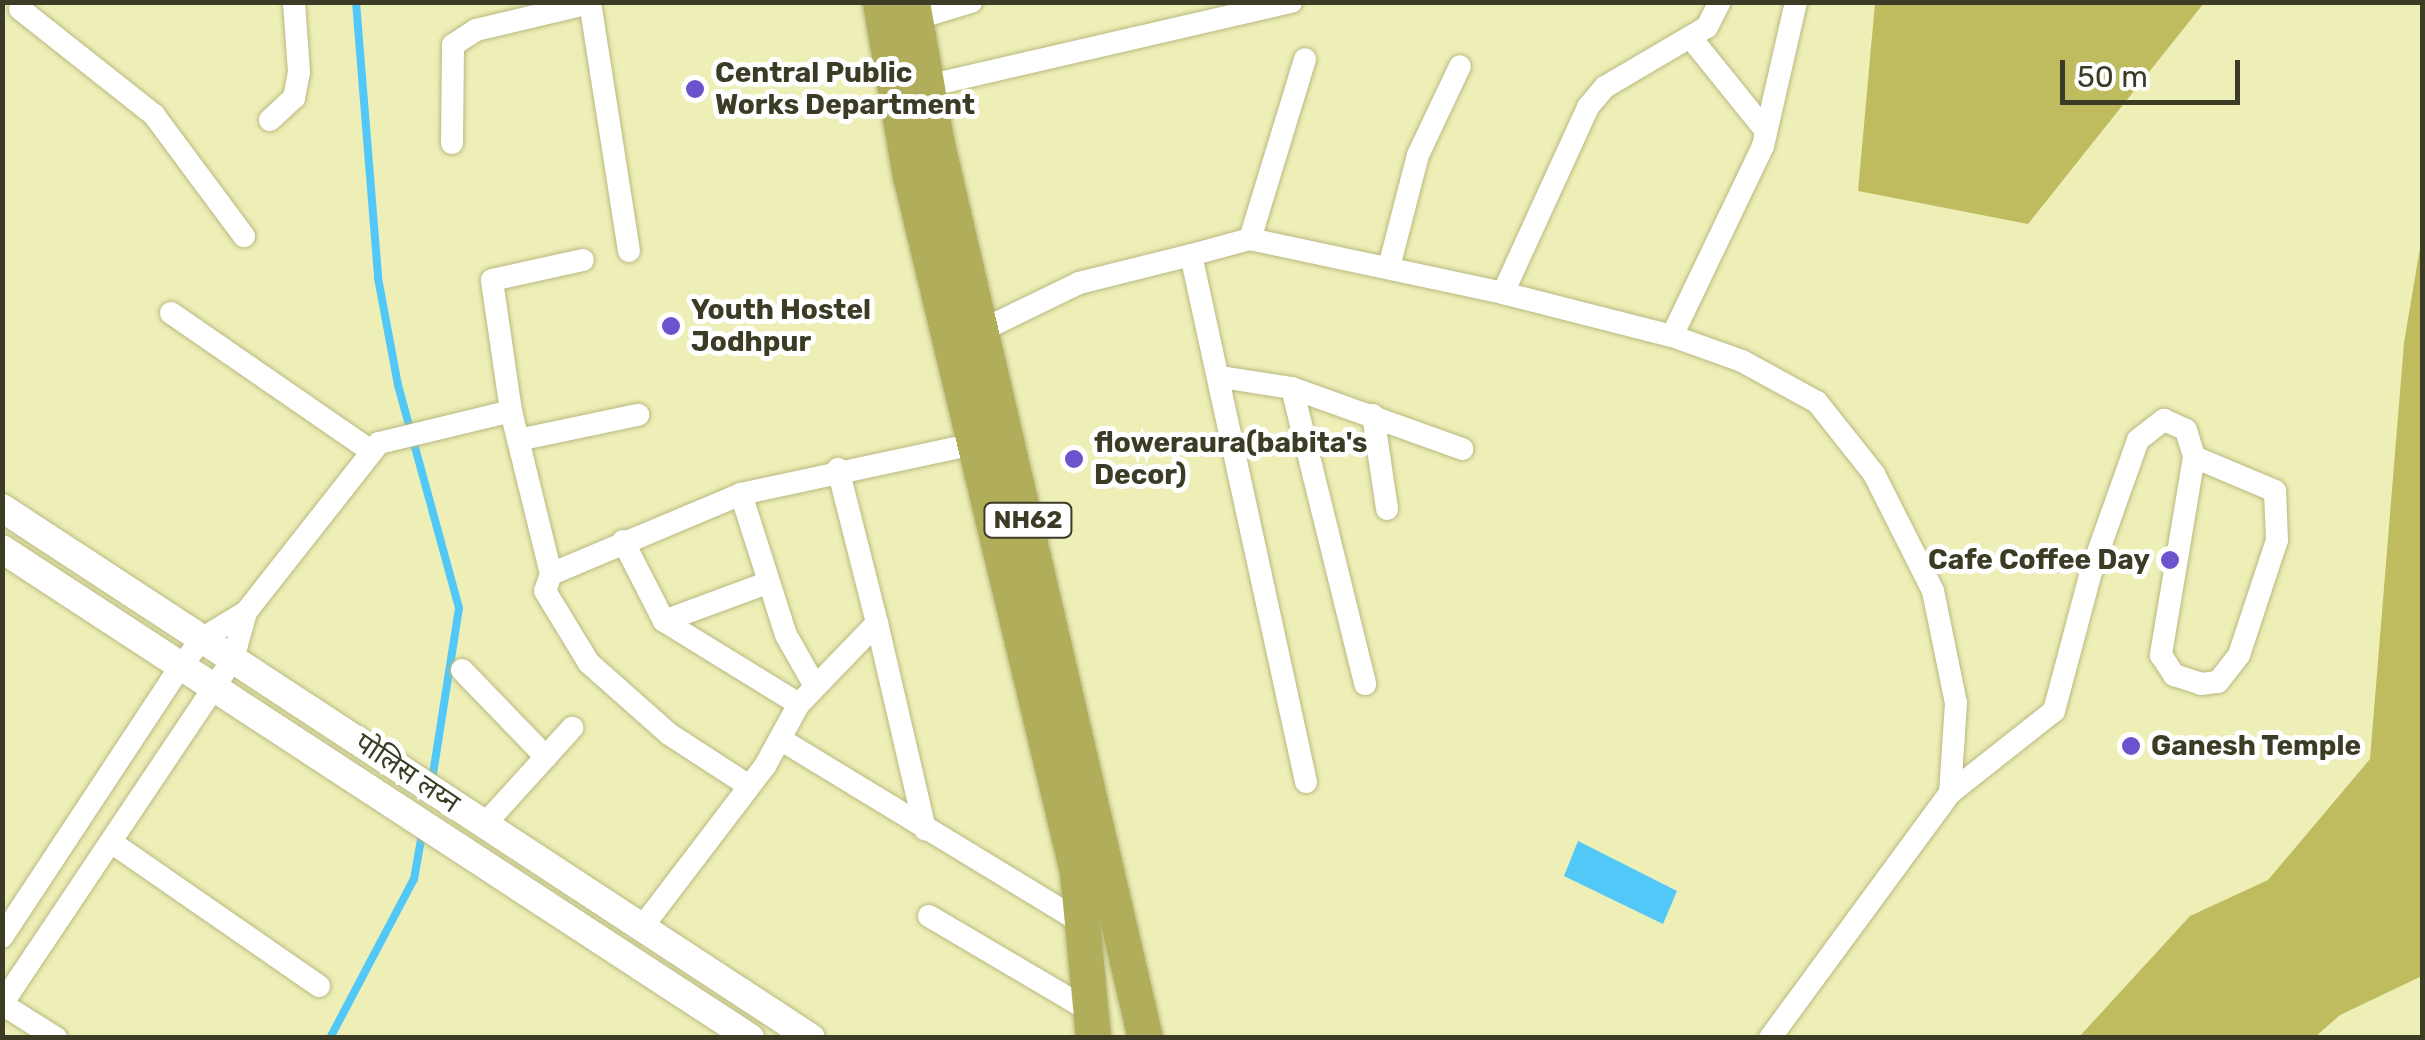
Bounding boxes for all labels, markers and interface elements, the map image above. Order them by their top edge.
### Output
scale bar [2065,40,2245,102]
place label: Central Public Works Department [715,56,975,122]
text: 50 m [2077,59,2148,95]
marker: Central Public Works Department [684,78,706,100]
place label: Youth Hostel Jodhpur [691,293,871,359]
marker: Youth Hostel Jodhpur [660,315,682,337]
place label: floweraura(babita's Decor) [1094,426,1367,492]
marker: floweraura(babita's Decor) [1063,448,1085,470]
road number: NH62 [983,500,1073,540]
place label: Cafe Coffee Day [1928,543,2150,577]
marker: Cafe Coffee Day [2159,549,2181,571]
street label: पोलिस लय्न [348,726,466,820]
place label: Ganesh Temple [2151,729,2362,763]
marker: Ganesh Temple [2120,735,2142,757]

